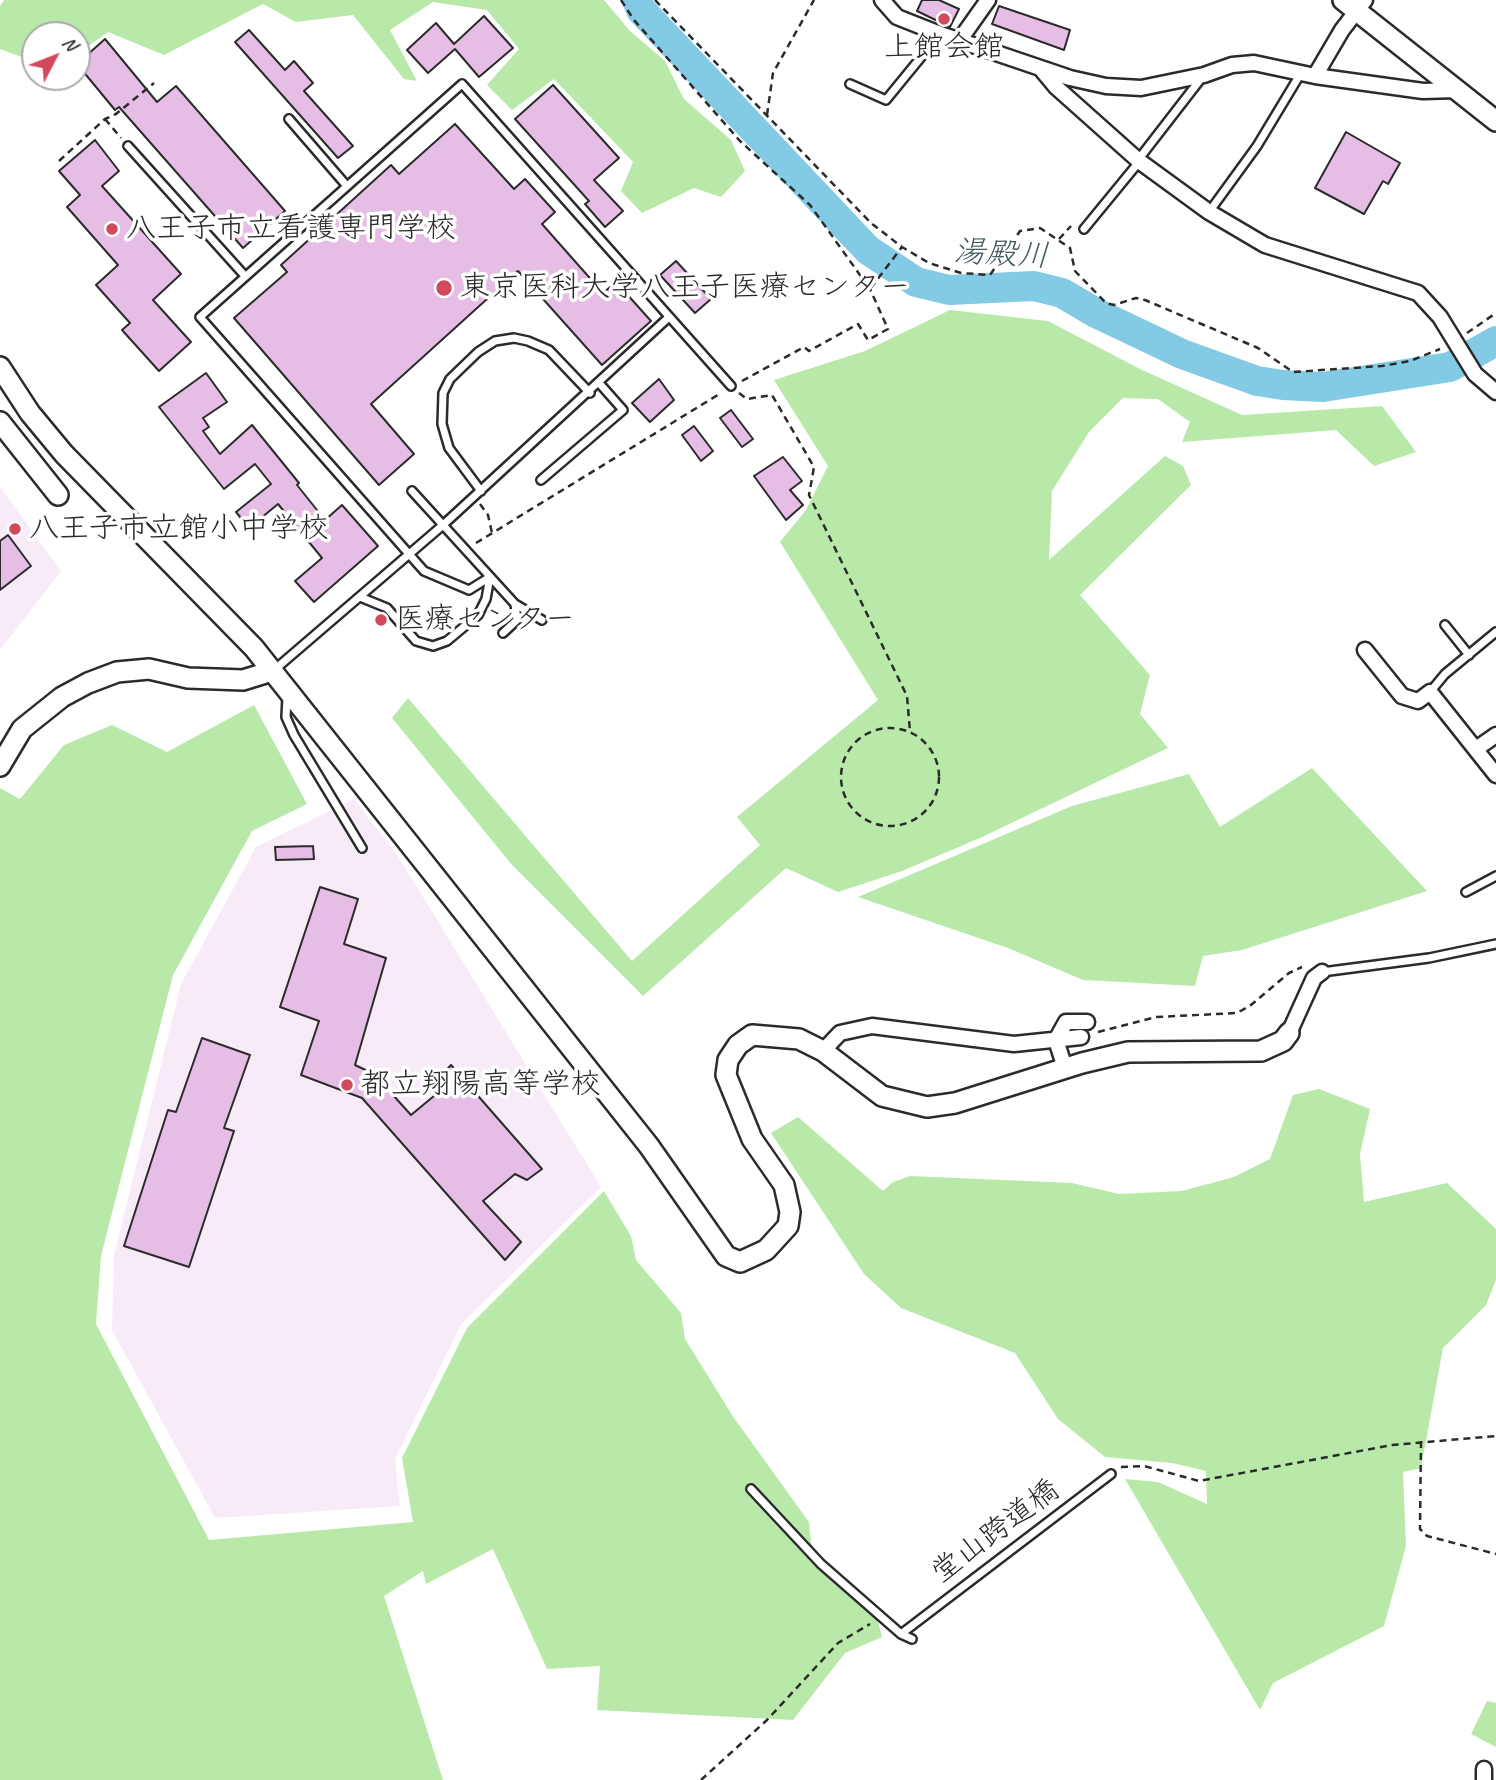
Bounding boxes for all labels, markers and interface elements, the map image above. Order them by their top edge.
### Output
marker: 上館会館 [936,11,952,27]
north arrow [21,21,91,91]
place label: 上館会館 [884,30,1004,66]
text: N [57,31,83,56]
place label: 八王子市立看護専門学校 [126,211,456,247]
marker: 八王子市立看護専門学校 [104,221,120,237]
water label: 湯殿川 [952,233,1050,277]
place label: 東京医科大学八王子医療センター [460,270,910,306]
marker: 東京医科大学八王子医療センター [434,278,454,298]
place label: 八王子市立館小中学校 [29,511,329,547]
marker: 八王子市立館小中学校 [7,521,23,537]
place label: 医療センター [395,602,575,638]
marker: 医療センター [373,612,389,628]
place label: 都立翔陽高等学校 [361,1067,601,1103]
marker: 都立翔陽高等学校 [339,1077,355,1093]
street label: 堂山跨道橋 [925,1472,1067,1592]

